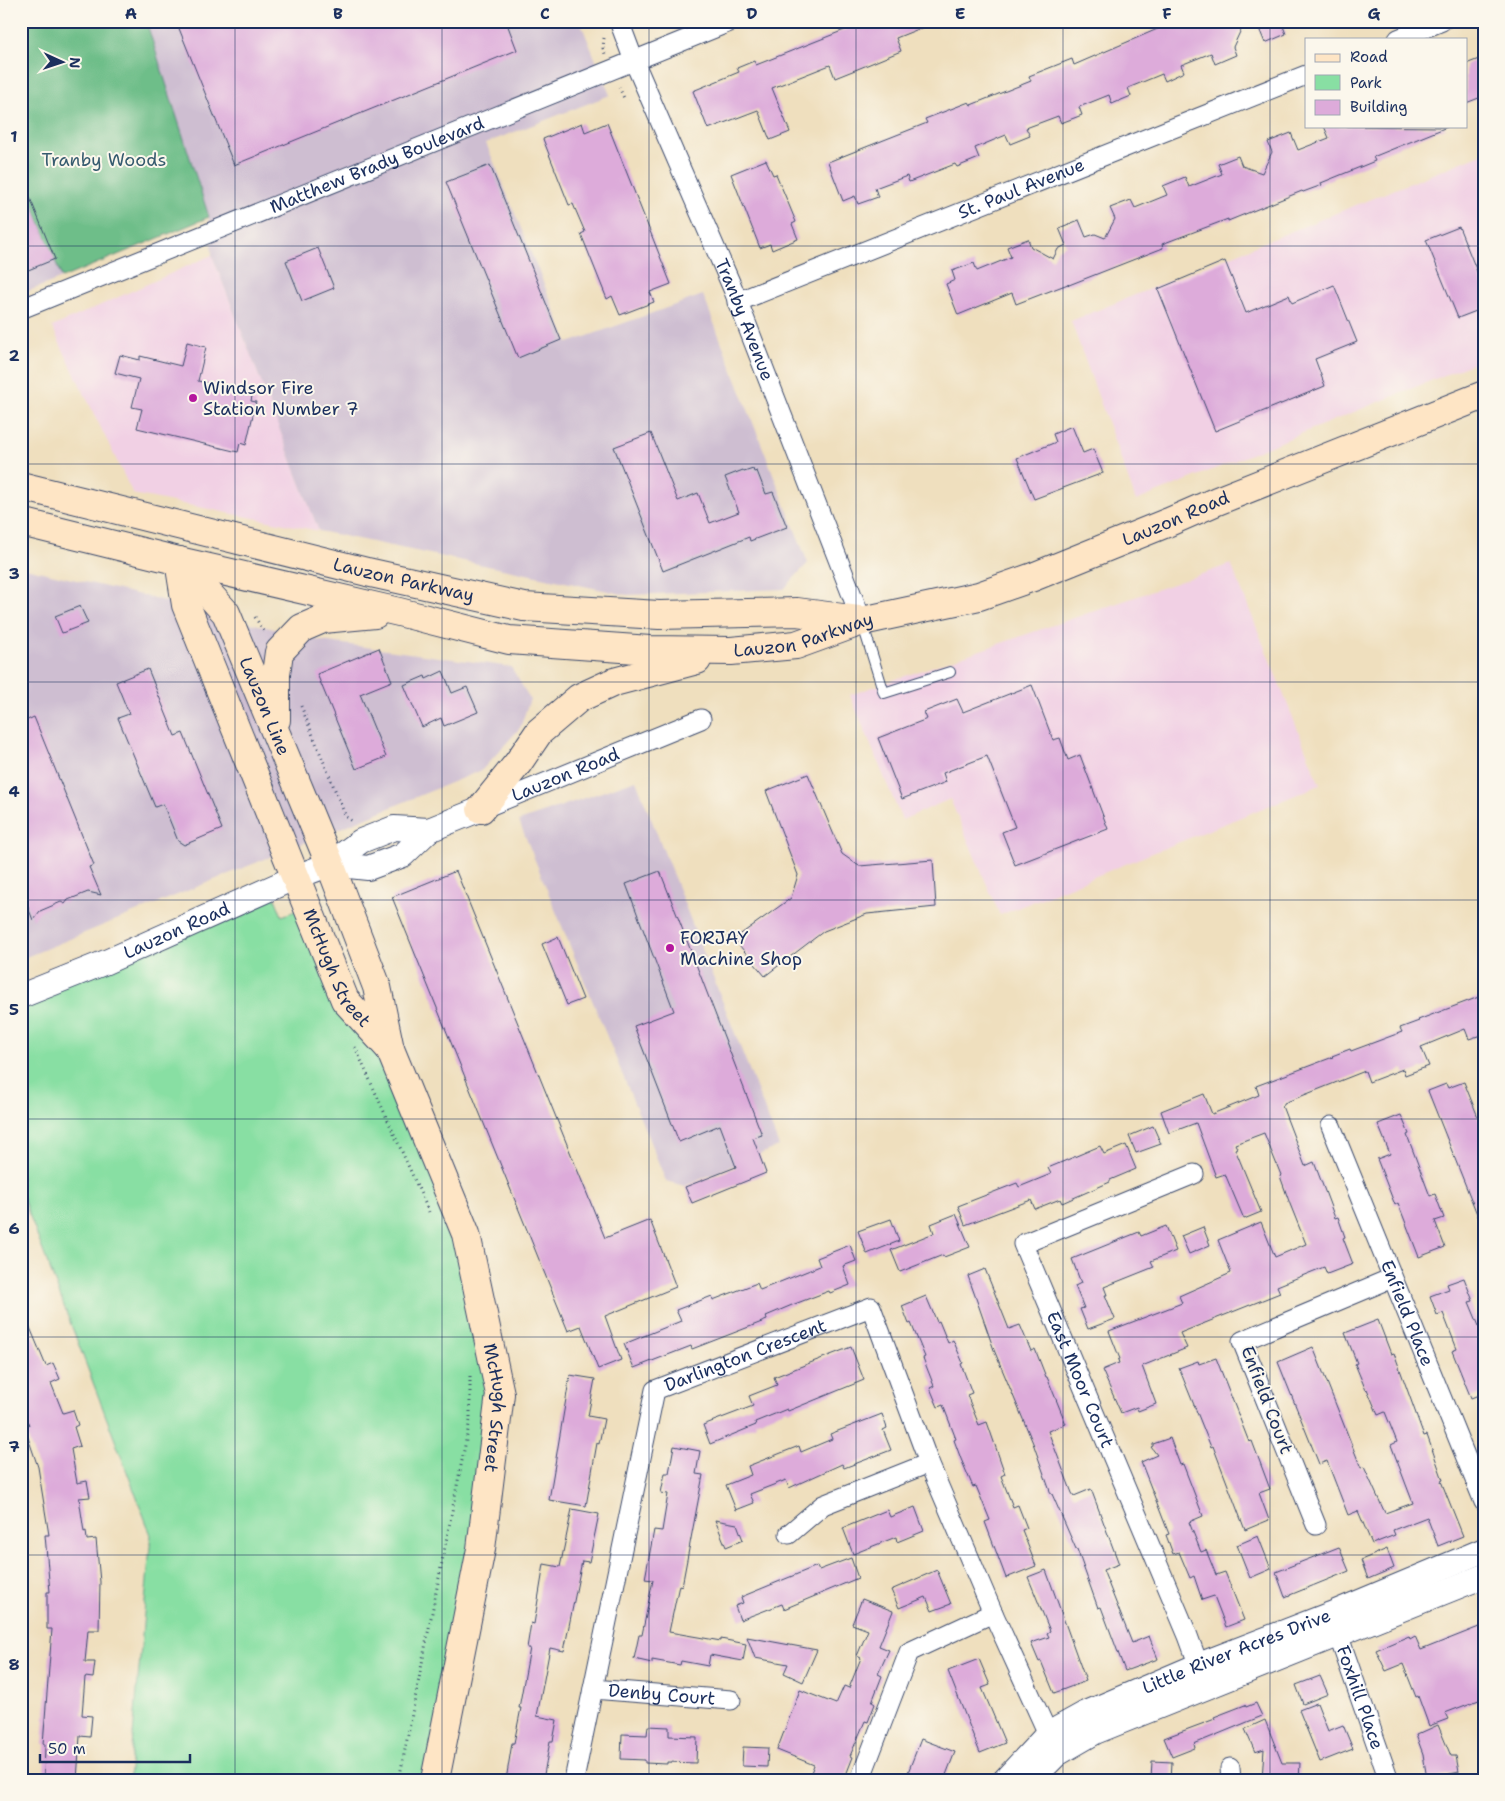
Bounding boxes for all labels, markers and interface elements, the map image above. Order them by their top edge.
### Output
text: A [125,3,137,24]
text: B [333,3,343,24]
text: C [540,3,550,24]
text: D [746,3,758,24]
text: E [955,3,965,24]
text: F [1162,3,1172,24]
text: G [1368,3,1381,24]
north arrow [38,38,88,88]
legend [1305,38,1468,128]
text: Road [1350,47,1388,67]
text: N [66,57,84,69]
text: Park [1350,73,1382,93]
text: Building [1350,97,1407,117]
street label: Matthew Brady Boulevard [266,111,488,219]
text: 1 [10,126,18,147]
park label: Tranby Woods [42,148,166,172]
street label: St. Paul Avenue [954,153,1088,225]
street label: Tranby Avenue [709,255,780,384]
text: 2 [8,345,20,366]
place label: Windsor Fire Station Number 7 [203,376,359,421]
marker: Windsor Fire Station Number 7 [187,392,199,404]
street label: Lauzon Road [1118,485,1233,552]
street label: Lauzon Parkway [331,552,476,608]
text: 3 [8,563,20,584]
street label: Lauzon Parkway [732,607,875,663]
street label: Lauzon Line [234,653,296,759]
street label: Lauzon Road [508,742,623,807]
text: 4 [8,781,20,802]
street label: Lauzon Road [120,896,234,965]
street label: McHugh Street [297,905,376,1032]
place label: FORJAY Machine Shop [680,926,802,971]
marker: FORJAY Machine Shop [664,942,676,954]
text: 5 [9,999,19,1020]
text: 6 [8,1218,20,1239]
street label: Enfield Place [1375,1257,1439,1370]
street label: East Moor Court [1041,1308,1120,1452]
street label: Darlington Crescent [661,1313,830,1397]
street label: McHugh Street [478,1341,512,1474]
street label: Enfield Court [1235,1343,1299,1458]
text: 7 [8,1436,20,1457]
street label: Little River Acres Drive [1139,1603,1334,1700]
street label: Foxhill Place [1331,1642,1389,1753]
text: 8 [8,1654,20,1675]
street label: Denby Court [607,1678,716,1711]
scale bar [40,1731,190,1763]
text: 50 m [48,1739,86,1759]

